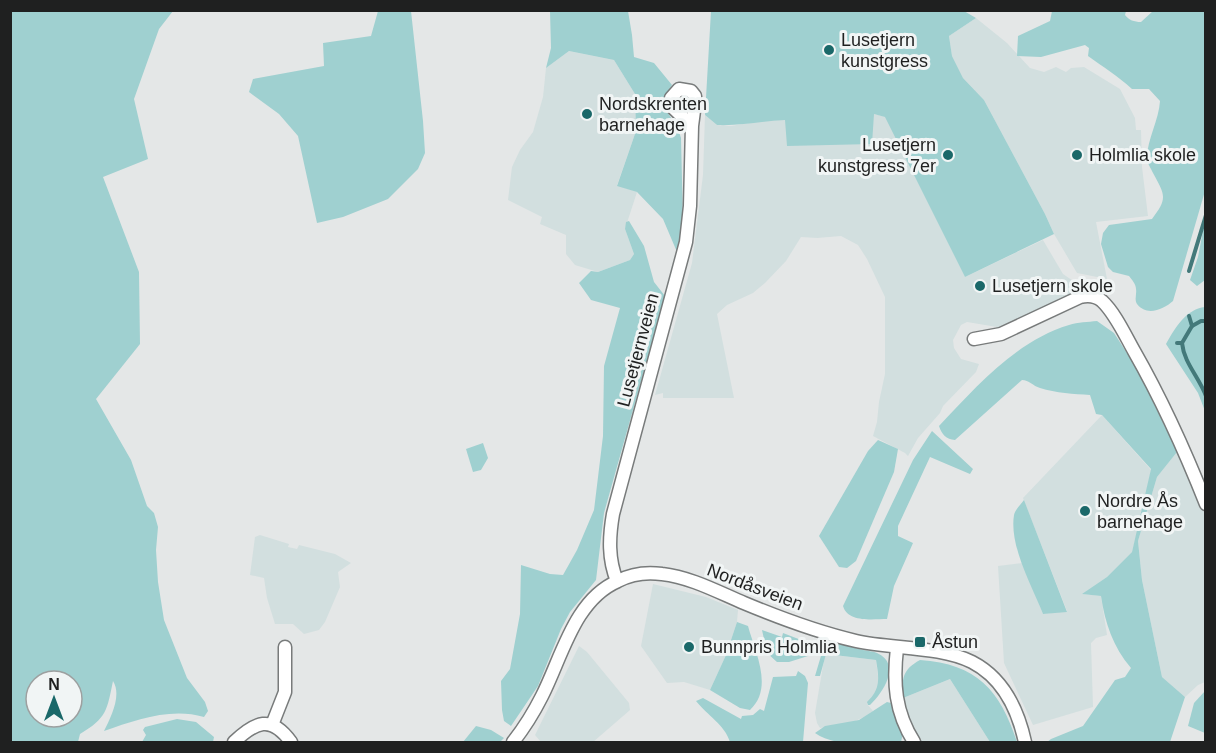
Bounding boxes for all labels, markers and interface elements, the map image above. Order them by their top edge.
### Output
place label: Lusetjern kunstgress [841,30,928,71]
marker: Lusetjern kunstgress [822,43,836,57]
place label: Nordskrenten barnehage [599,94,707,135]
marker: Nordskrenten barnehage [580,107,594,121]
place label: Lusetjern kunstgress 7er [818,135,936,176]
place label: Holmlia skole [1089,145,1196,165]
marker: Lusetjern kunstgress 7er [941,148,955,162]
marker: Holmlia skole [1070,148,1084,162]
place label: Lusetjern skole [992,276,1113,296]
marker: Lusetjern skole [973,279,987,293]
street label: Lusetjernveien [613,291,663,409]
place label: Nordre Ås barnehage [1097,491,1183,532]
marker: Nordre Ås barnehage [1078,504,1092,518]
street label: Nordåsveien [704,560,806,614]
place label: Åstun [932,632,978,652]
marker: Åstun [913,635,927,649]
place label: Bunnpris Holmlia [701,637,838,657]
marker: Bunnpris Holmlia [682,640,696,654]
north arrow [24,669,84,729]
text: N [48,676,60,693]

